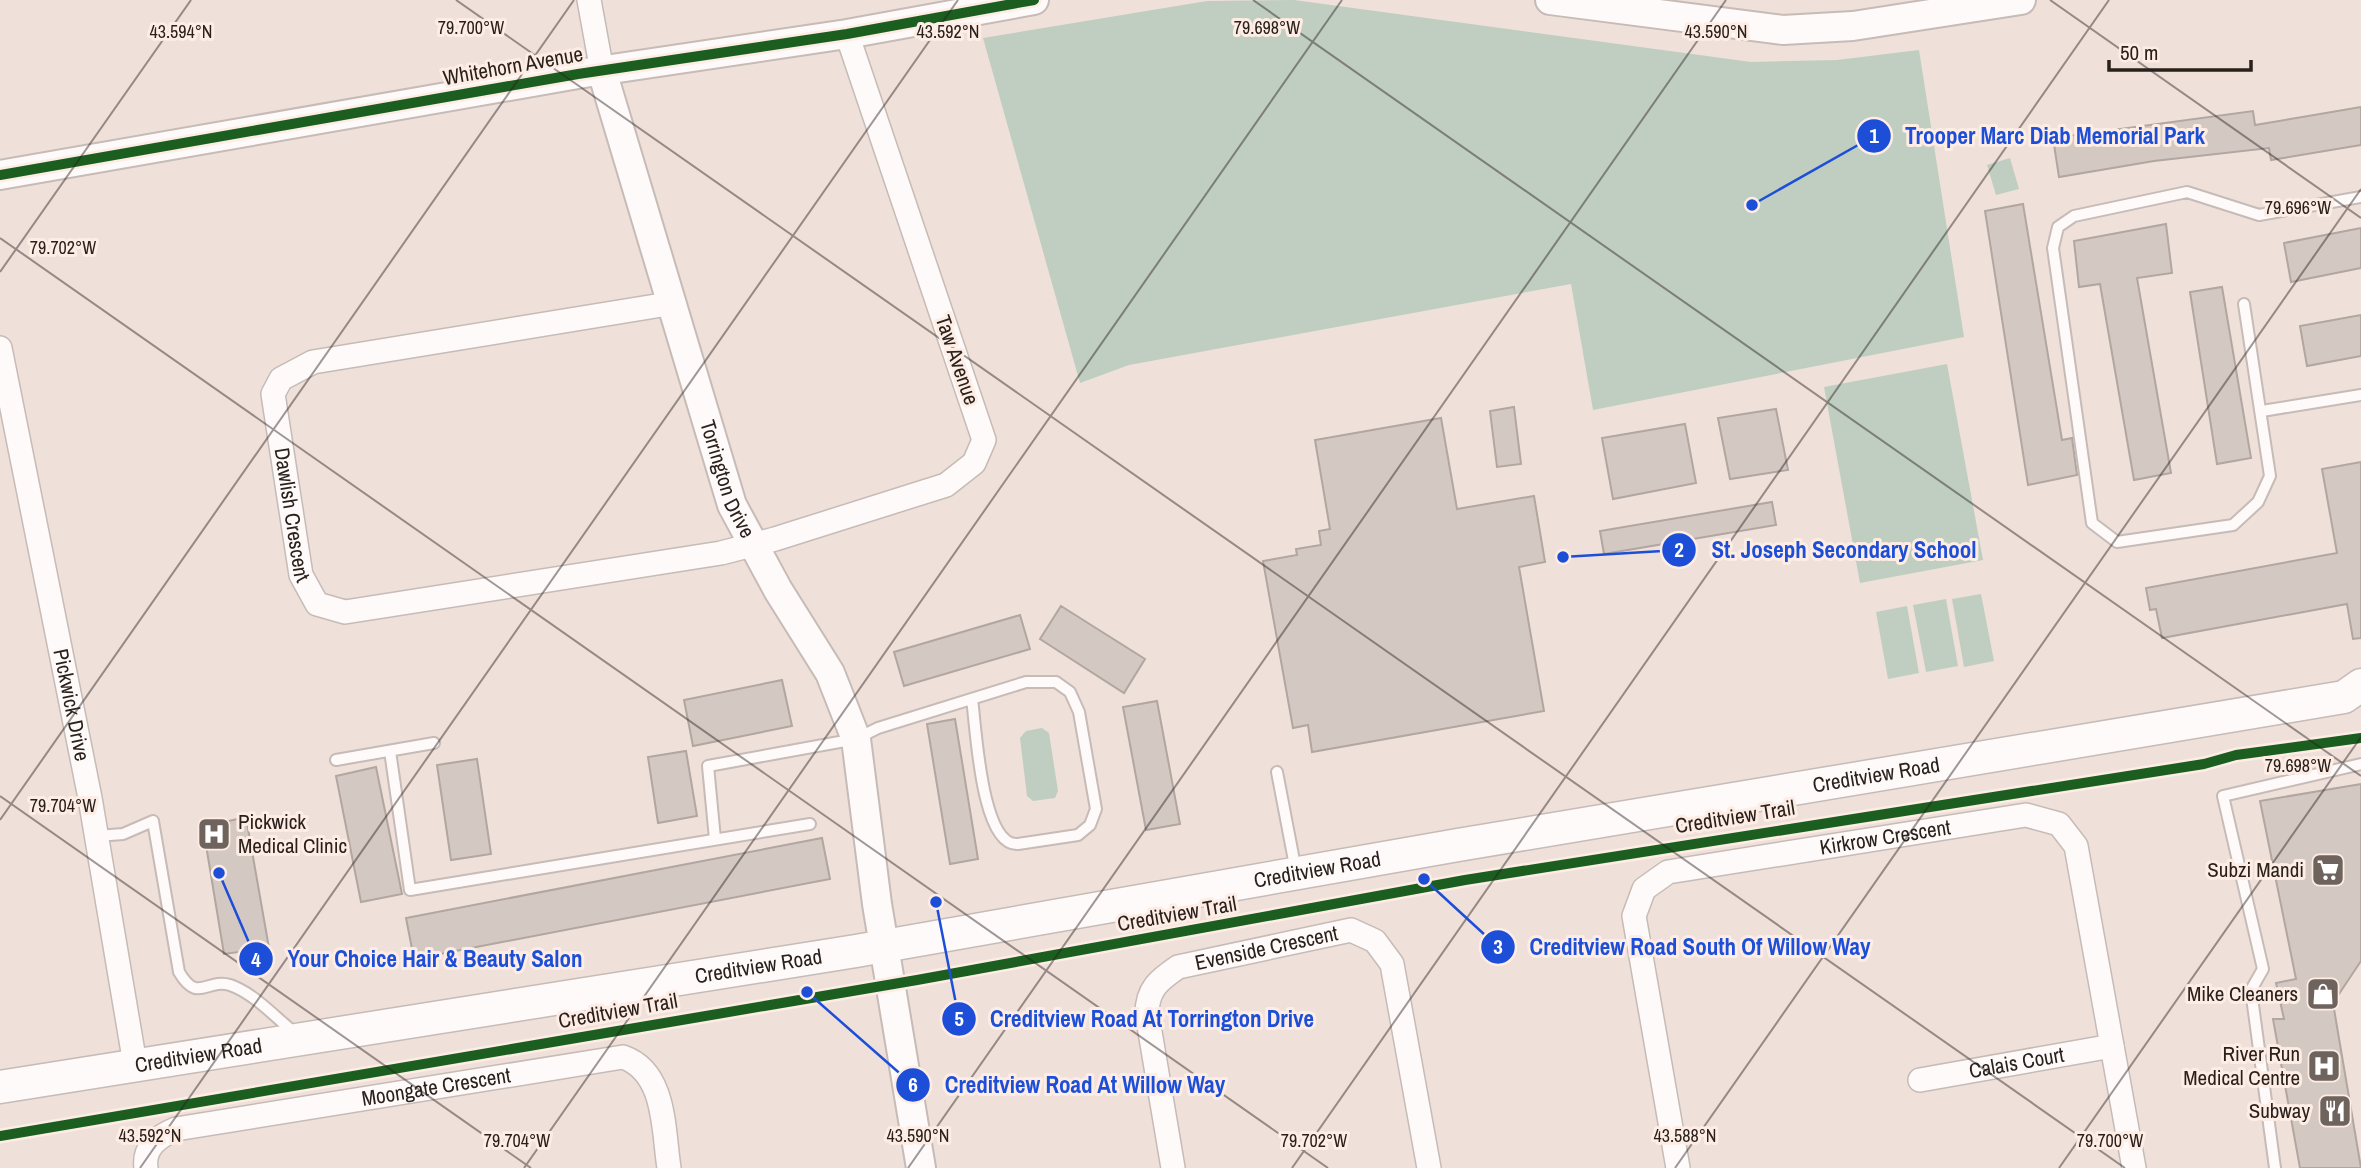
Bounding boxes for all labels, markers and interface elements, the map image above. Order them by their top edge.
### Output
text: 79.700°W [438,15,504,40]
text: 79.698°W [1234,15,1300,40]
text: 43.594°N [150,19,213,44]
text: 43.592°N [917,19,980,44]
text: 43.590°N [1685,19,1748,44]
scale bar [2109,28,2251,72]
text: 50 m [2120,38,2158,67]
street label: Whitehorn Avenue [441,39,585,92]
callout: Trooper Marc Diab Memorial Park [1857,114,2219,158]
text: Trooper Marc Diab Memorial Park [1905,120,2205,151]
text: 1 [1869,121,1879,150]
text: 79.696°W [2265,195,2331,220]
text: 79.702°W [30,235,96,260]
street label: Taw Avenue [929,311,986,408]
street label: Torrington Drive [693,417,762,543]
street label: Dawlish Crescent [267,446,317,587]
callout: St. Joseph Secondary School [1662,528,1990,572]
text: St. Joseph Secondary School [1711,534,1977,565]
text: 2 [1674,535,1684,564]
street label: Pickwick Drive [46,646,97,764]
street label: Creditview Road [1810,750,1942,800]
text: 79.698°W [2265,753,2331,778]
text: 79.704°W [30,793,96,818]
street label: Creditview Trail [1673,793,1797,840]
place label: Pickwick Medical Clinic [238,807,347,860]
street label: Kirkrow Crescent [1818,812,1953,862]
hospital icon: Pickwick Medical Clinic [195,815,233,853]
street label: Creditview Road [1251,844,1383,895]
supermarket icon: Subzi Mandi [2309,851,2347,889]
place label: Subzi Mandi [2207,855,2304,884]
street label: Creditview Trail [1115,889,1239,938]
street label: Evenside Crescent [1192,918,1341,977]
callout: Creditview Road South Of Willow Way [1480,925,1884,969]
text: Creditview Road South Of Willow Way [1530,931,1871,962]
text: 3 [1493,932,1503,961]
callout: Your Choice Hair & Beauty Salon [238,937,597,981]
street label: Creditview Road [693,942,824,990]
text: Your Choice Hair & Beauty Salon [287,943,583,974]
text: 4 [251,945,261,974]
shop icon: Mike Cleaners [2304,975,2342,1013]
place label: Mike Cleaners [2187,979,2298,1008]
street label: Creditview Trail [556,986,680,1035]
callout: Creditview Road At Torrington Drive [941,997,1329,1041]
text: Creditview Road At Torrington Drive [990,1003,1314,1034]
text: 5 [954,1004,964,1033]
street label: Creditview Road [133,1031,264,1079]
place label: River Run Medical Centre [2183,1039,2300,1092]
street label: Calais Court [1967,1040,2066,1085]
hospital icon: River Run Medical Centre [2305,1047,2343,1085]
street label: Moongate Crescent [359,1060,513,1113]
callout: Creditview Road At Willow Way [895,1063,1239,1107]
text: Creditview Road At Willow Way [945,1069,1226,1100]
text: 6 [908,1070,918,1099]
restaurant icon: Subway [2316,1092,2354,1130]
place label: Subway [2249,1096,2310,1125]
text: 43.592°N [119,1123,182,1148]
text: 43.590°N [887,1123,950,1148]
text: 43.588°N [1654,1123,1717,1148]
text: 79.704°W [484,1128,550,1153]
text: 79.702°W [1281,1128,1347,1153]
text: 79.700°W [2077,1128,2143,1153]

